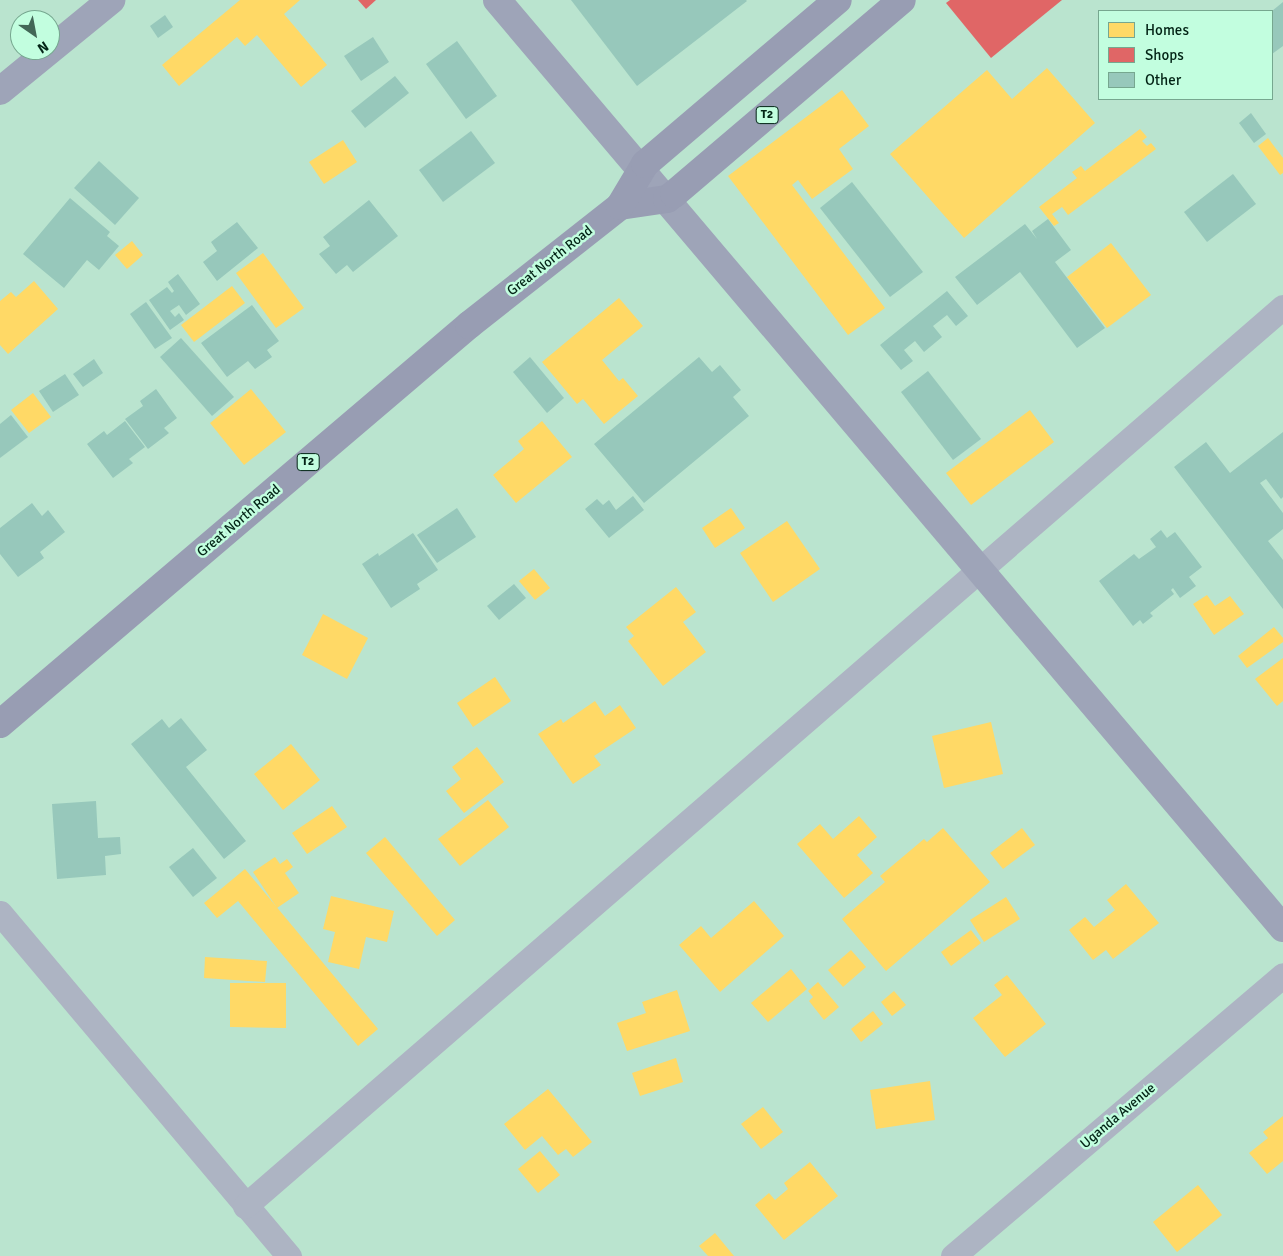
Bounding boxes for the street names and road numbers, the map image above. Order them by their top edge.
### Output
road number: T2 [754,106,780,124]
street label: Great North Road [504,222,596,300]
road number: T2 [296,452,320,472]
street label: Great North Road [194,481,284,561]
street label: Uganda Avenue [1077,1080,1159,1152]

